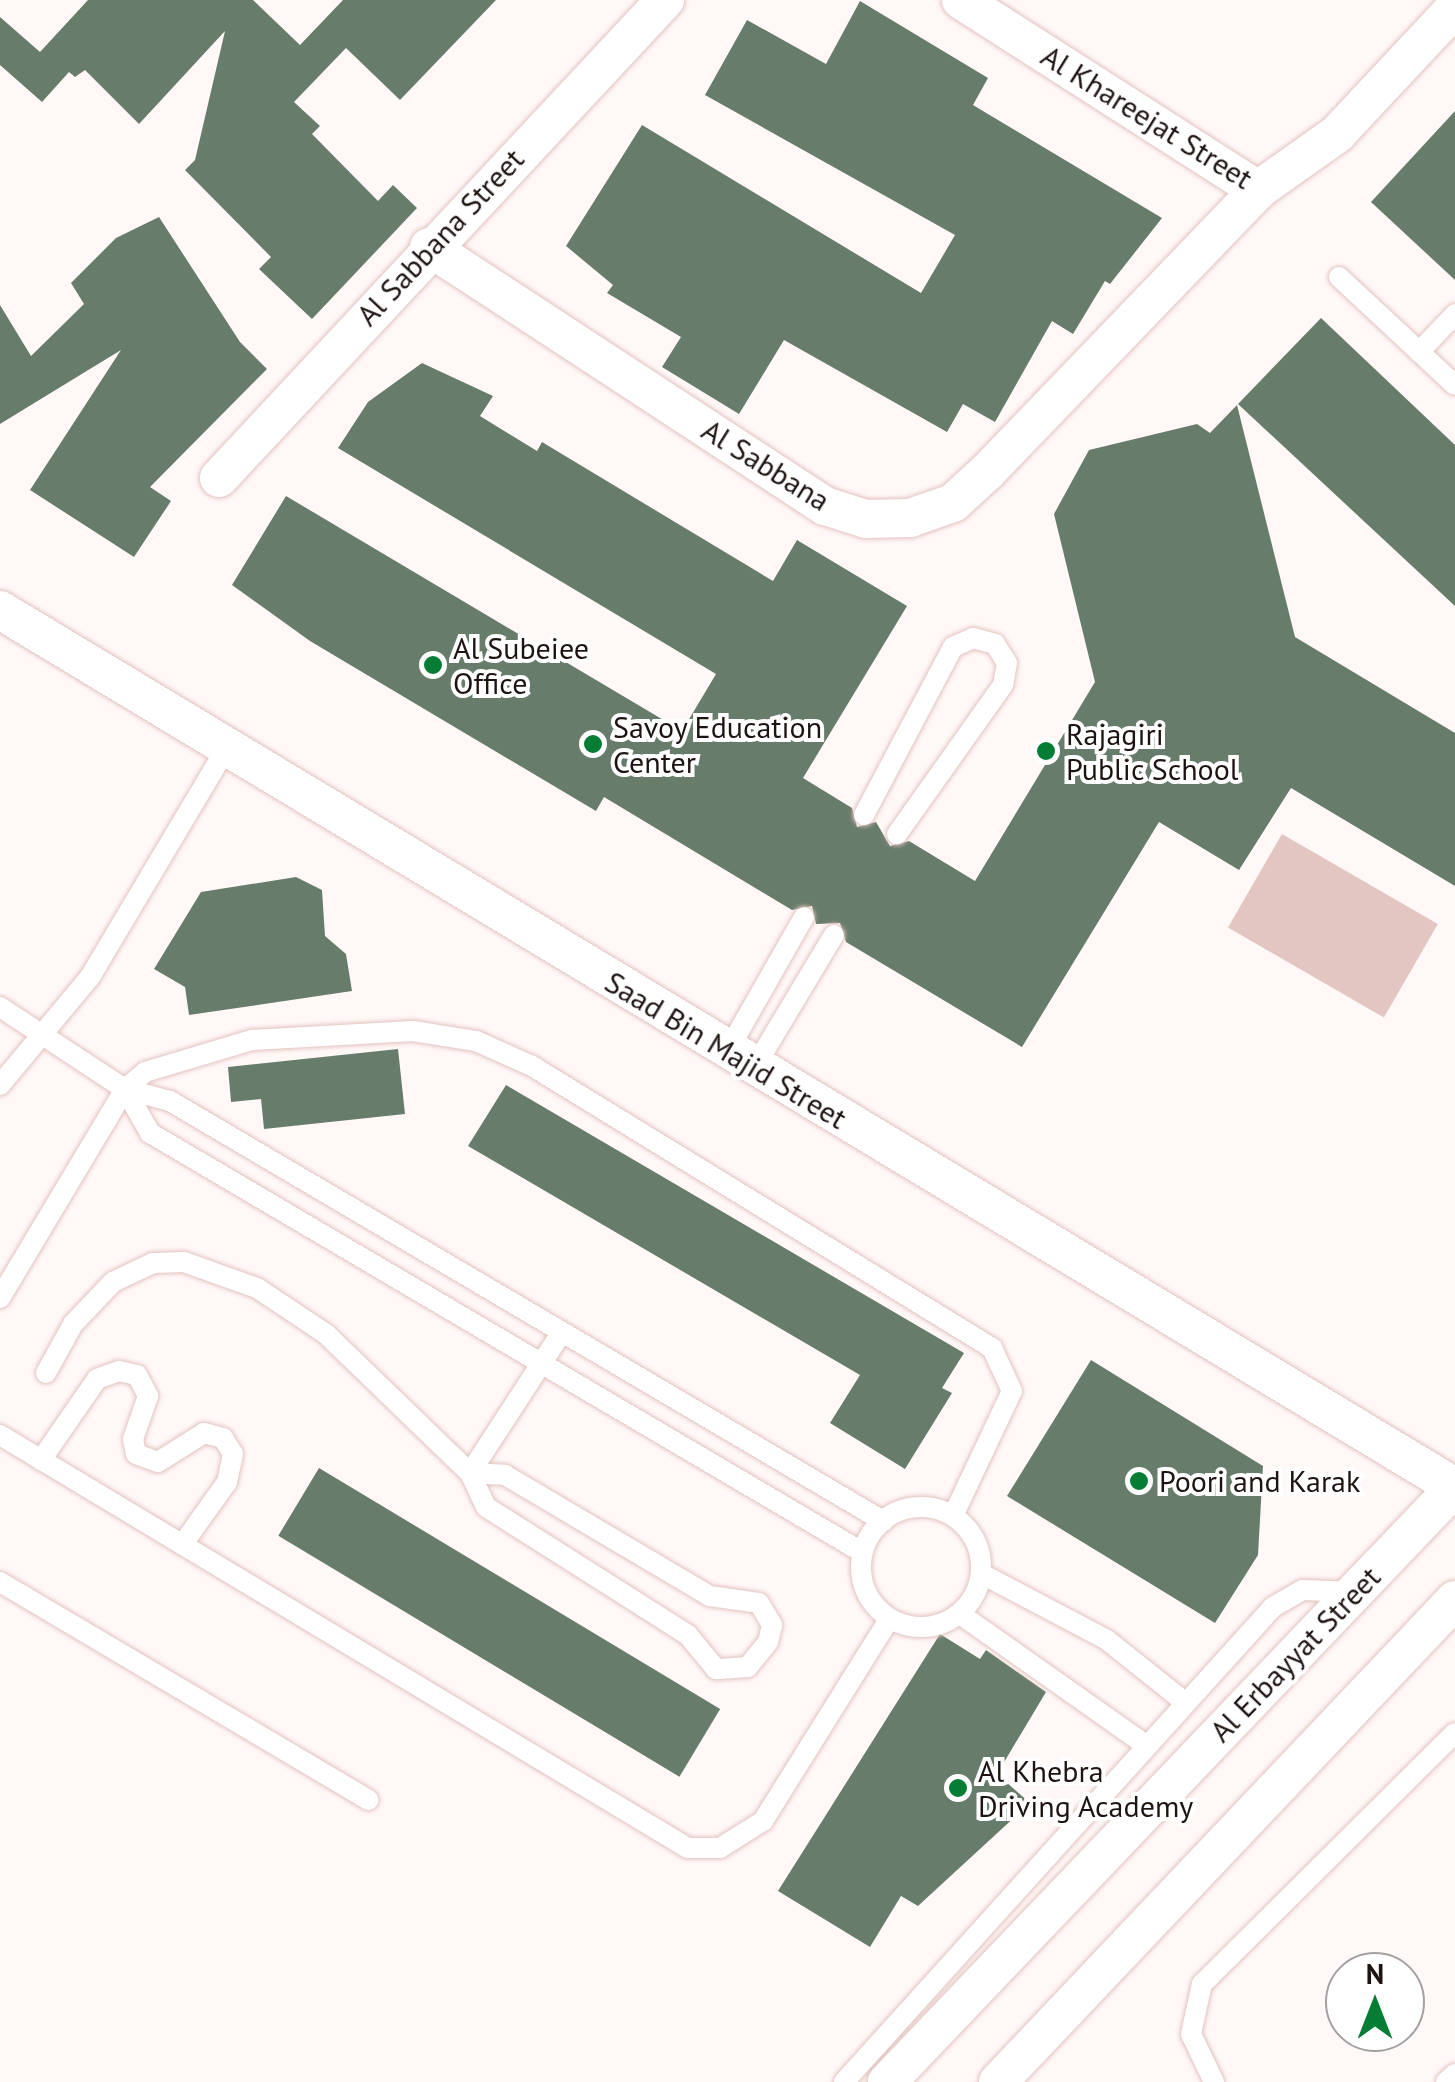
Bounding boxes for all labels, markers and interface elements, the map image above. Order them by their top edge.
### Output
street label: Al Khareejat Street [1035,38,1259,196]
street label: Al Sabbana Street [349,141,531,333]
street label: Al Sabbana [696,412,836,518]
place label: Al Subeiee Office [453,630,589,700]
marker: Al Subeiee Office [422,654,444,676]
place label: Savoy Education Center [613,709,823,780]
place label: Rajagiri Public School [1066,716,1239,786]
marker: Savoy Education Center [582,733,604,755]
marker: Rajagiri Public School [1035,740,1057,762]
street label: Saad Bin Majid Street [599,964,853,1136]
place label: Poori and Karak [1159,1463,1360,1499]
marker: Poori and Karak [1128,1470,1150,1492]
street label: Al Erbayyat Street [1202,1559,1388,1749]
place label: Al Khebra Driving Academy [978,1753,1194,1824]
marker: Al Khebra Driving Academy [947,1777,969,1799]
north arrow [1325,1952,1425,2052]
text: N [1366,1955,1384,1992]

